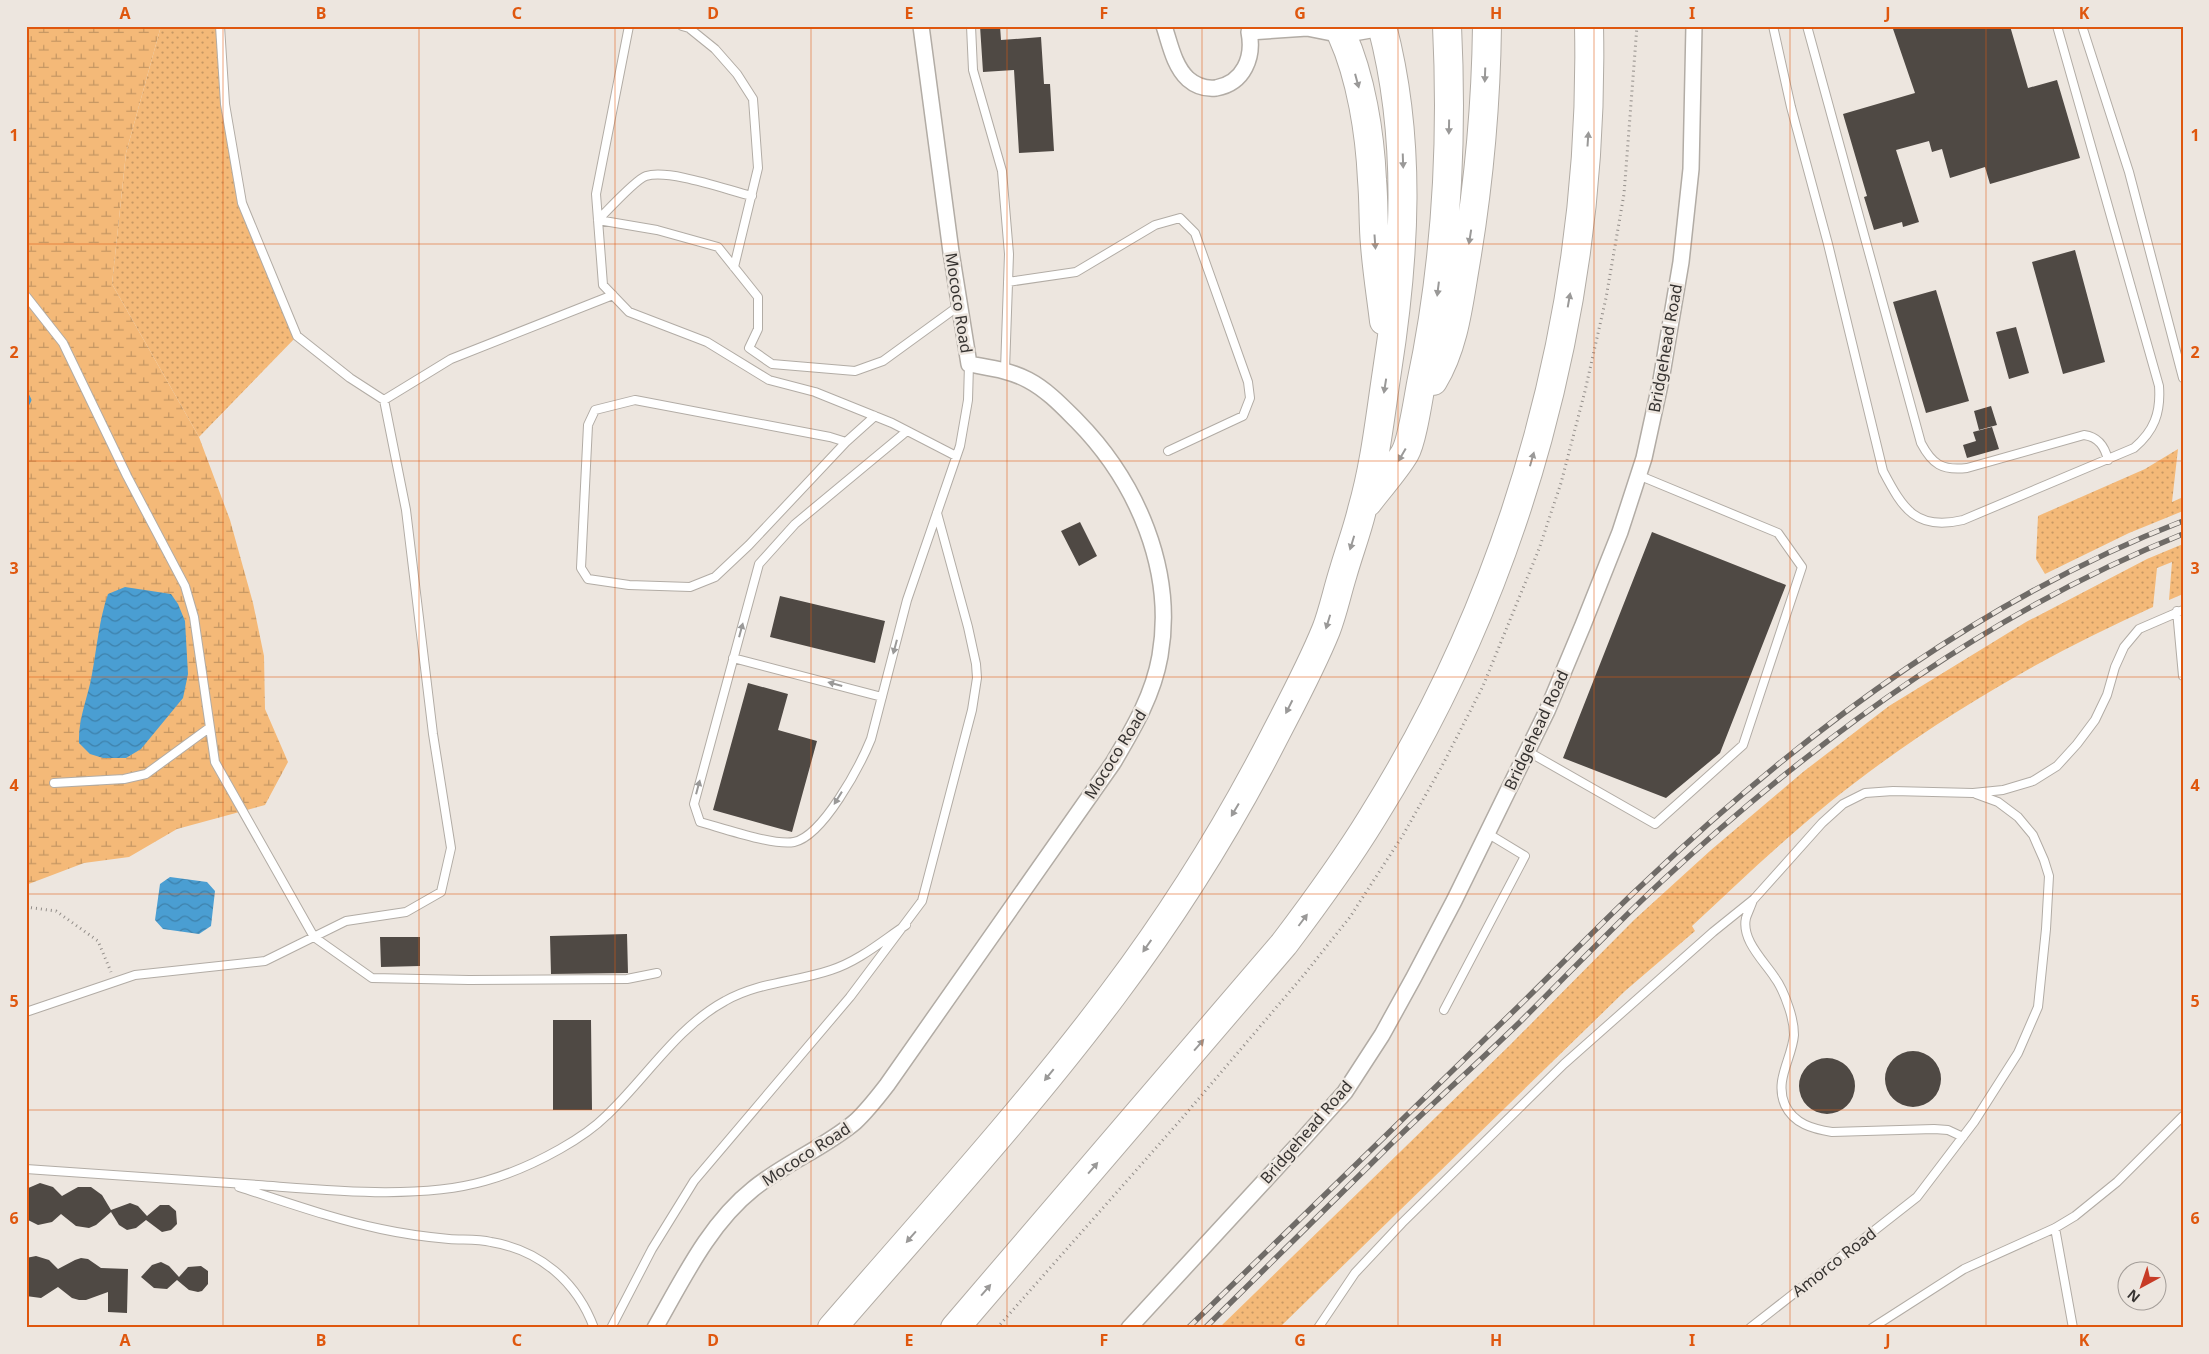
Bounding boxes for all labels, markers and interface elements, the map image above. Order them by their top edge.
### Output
text: A [119,2,131,24]
text: B [316,2,326,24]
text: C [512,2,522,24]
text: D [707,2,719,24]
text: E [905,2,914,24]
text: F [1100,2,1108,24]
text: G [1294,2,1306,24]
text: H [1490,2,1502,24]
text: I [1689,2,1695,24]
text: J [1883,2,1891,24]
text: K [2079,2,2090,24]
one-way arrow [1481,67,1489,83]
one-way arrow [1353,74,1361,89]
one-way arrow [1445,120,1453,136]
text: 1 [9,124,19,146]
text: 1 [2190,124,2200,146]
one-way arrow [1584,131,1592,147]
one-way arrow [1399,153,1407,169]
one-way arrow [1466,229,1474,245]
one-way arrow [1371,235,1379,251]
street label: Mococo Road [940,251,978,355]
one-way arrow [1434,282,1442,298]
street label: Bridgehead Road [1643,282,1687,414]
one-way arrow [1565,292,1573,308]
text: 2 [9,341,19,363]
text: 2 [2190,341,2200,363]
one-way arrow [1380,378,1388,394]
one-way arrow [1398,448,1407,462]
one-way arrow [1528,451,1536,466]
one-way arrow [1348,536,1355,551]
text: 3 [9,557,19,579]
text: 3 [2190,557,2200,579]
one-way arrow [1324,614,1332,629]
one-way arrow [737,623,745,638]
one-way arrow [891,640,899,655]
street label: Bridgehead Road [1499,666,1573,794]
one-way arrow [827,680,842,688]
one-way arrow [1285,700,1293,715]
street label: Mococo Road [1079,705,1151,803]
text: 4 [9,774,19,796]
text: 4 [2190,774,2200,796]
one-way arrow [695,780,703,795]
one-way arrow [833,791,843,805]
one-way arrow [1230,803,1239,816]
one-way arrow [1297,914,1308,927]
one-way arrow [1142,940,1152,953]
text: 5 [9,990,19,1012]
text: 5 [2190,990,2200,1012]
one-way arrow [1193,1039,1204,1051]
one-way arrow [1043,1069,1054,1082]
street label: Bridgehead Road [1255,1076,1357,1188]
street label: Mococo Road [757,1117,855,1191]
one-way arrow [1087,1161,1098,1174]
text: 6 [9,1207,19,1229]
text: 6 [2190,1207,2200,1229]
street label: Amorco Road [1787,1222,1881,1302]
one-way arrow [905,1231,916,1244]
north arrow [2116,1262,2166,1312]
one-way arrow [980,1285,992,1297]
text: N [2123,1285,2144,1307]
text: A [119,1329,131,1351]
text: B [316,1329,326,1351]
text: C [512,1329,522,1351]
text: D [707,1329,719,1351]
text: E [905,1329,914,1351]
text: F [1100,1329,1108,1351]
text: G [1294,1329,1306,1351]
text: H [1490,1329,1502,1351]
text: I [1689,1329,1695,1351]
text: J [1883,1329,1891,1351]
text: K [2079,1329,2090,1351]

